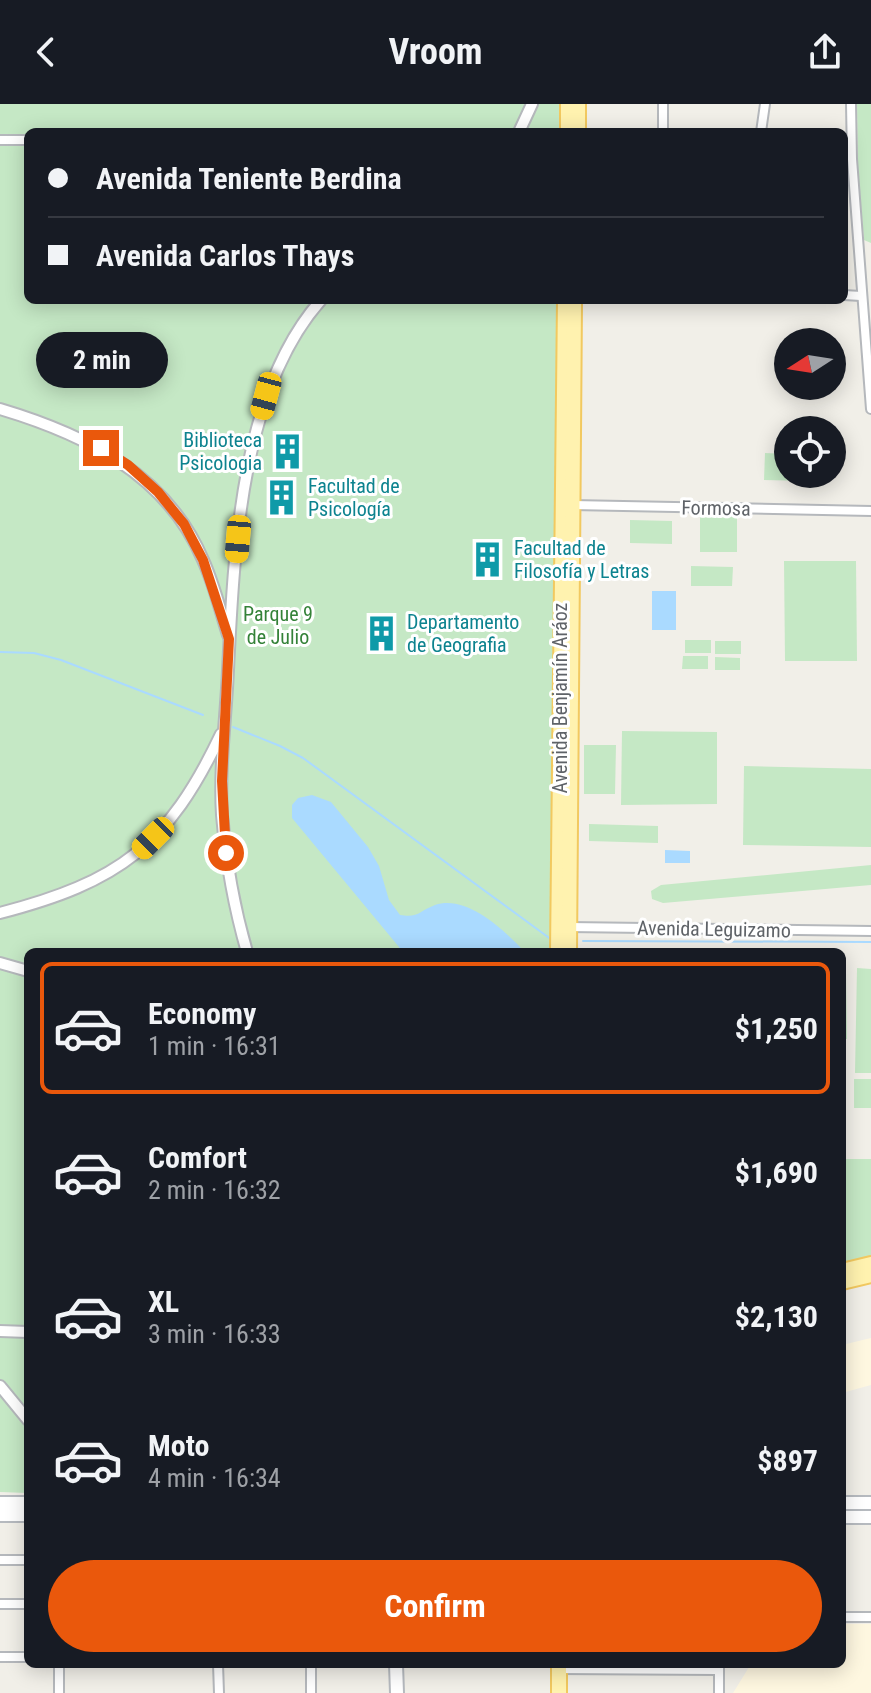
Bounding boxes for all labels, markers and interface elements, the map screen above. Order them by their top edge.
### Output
icon: back [24,30,68,74]
icon: share [803,30,847,74]
text: Vroom [388,31,483,73]
text: Avenida Teniente Berdina [96,161,402,196]
text: Avenida Carlos Thays [96,238,354,273]
north arrow [774,328,846,400]
map controls [774,328,846,488]
callout: 2 min [35,332,167,388]
text: 2 min [73,345,131,375]
car [248,370,284,422]
button: locate [774,416,846,488]
place label: Biblioteca Psicologia [179,428,262,475]
route end [83,430,119,466]
building icon: Biblioteca Psicologia [269,433,307,471]
place label: Facultad de Psicología [308,474,400,521]
building icon: Facultad de Psicología [263,478,301,516]
street label: Formosa [681,495,751,521]
car [224,514,252,564]
place label: Facultad de Filosofía y Letras [514,536,649,583]
building icon: Facultad de Filosofía y Letras [469,541,507,579]
park label: Parque 9 de Julio [243,602,313,649]
street label: Avenida Benjamín Aráoz [548,603,572,793]
place label: Departamento de Geografia [407,610,519,657]
building icon: Departamento de Geografia [362,614,400,652]
car [128,813,178,863]
route start [208,835,244,871]
street label: Avenida Leguizamo [637,916,791,942]
icon: car [52,992,124,1064]
text: Economy [148,996,256,1031]
text: $1,250 [735,1011,818,1046]
text: 1 min · 16:31 [148,1031,281,1061]
icon: car [52,1136,124,1208]
text: Comfort [148,1140,247,1175]
text: $1,690 [735,1155,818,1190]
text: 2 min · 16:32 [148,1175,281,1205]
icon: car [52,1280,124,1352]
text: XL [148,1284,179,1319]
text: $2,130 [735,1299,818,1334]
text: 3 min · 16:33 [148,1319,281,1349]
icon: car [52,1424,124,1496]
text: Moto [148,1428,209,1463]
text: $897 [757,1443,818,1478]
text: 4 min · 16:34 [148,1463,281,1493]
button: Confirm [48,1560,822,1652]

